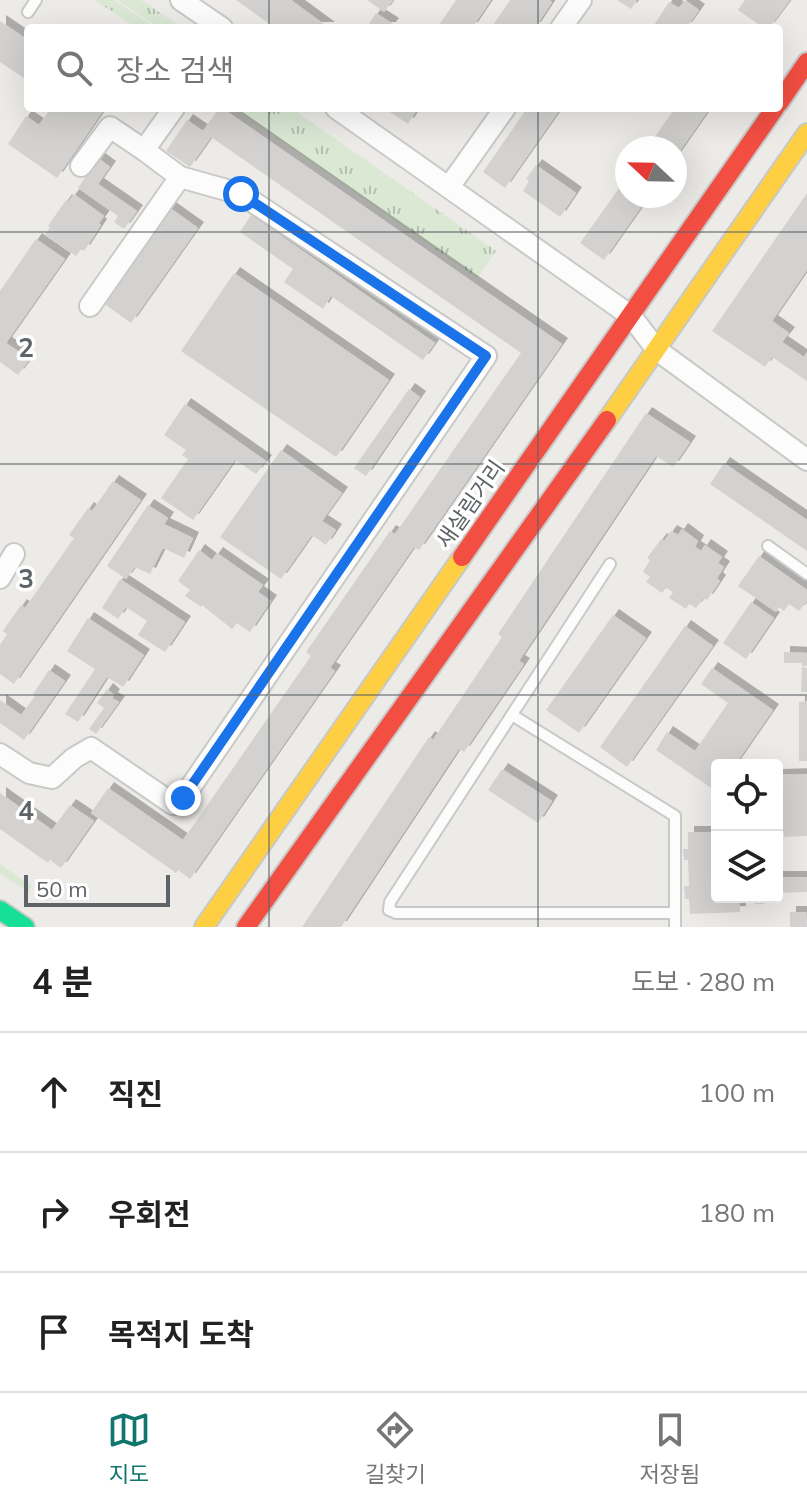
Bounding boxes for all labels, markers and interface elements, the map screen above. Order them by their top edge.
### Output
search box [24,24,783,112]
icon: search [52,46,96,90]
text: 장소 검색 [116,51,234,89]
north arrow [615,136,687,208]
route start [223,176,259,212]
text: 2 [18,331,34,364]
street label: 새살림거리 [430,455,510,553]
text: 3 [18,562,34,595]
map controls [711,759,783,903]
button: locate [711,759,783,831]
route end [165,780,201,816]
text: 4 [18,794,34,827]
button: layers [711,831,783,903]
scale bar [24,871,170,907]
text: 50 m [36,875,87,903]
text: 4 분 [32,960,93,1003]
text: 도보 · 280 m [631,965,775,998]
icon: ahead [32,1070,76,1114]
text: 직진 [108,1075,163,1113]
text: 100 m [699,1076,775,1109]
icon: right [32,1190,76,1234]
text: 우회전 [108,1195,191,1233]
text: 180 m [699,1196,775,1229]
icon: arrive [32,1310,76,1354]
text: 목적지 도착 [108,1315,254,1353]
tab: 지도 [107,1408,151,1488]
tab: 길찾기 [365,1408,426,1488]
tab: 저장됨 [639,1408,700,1488]

